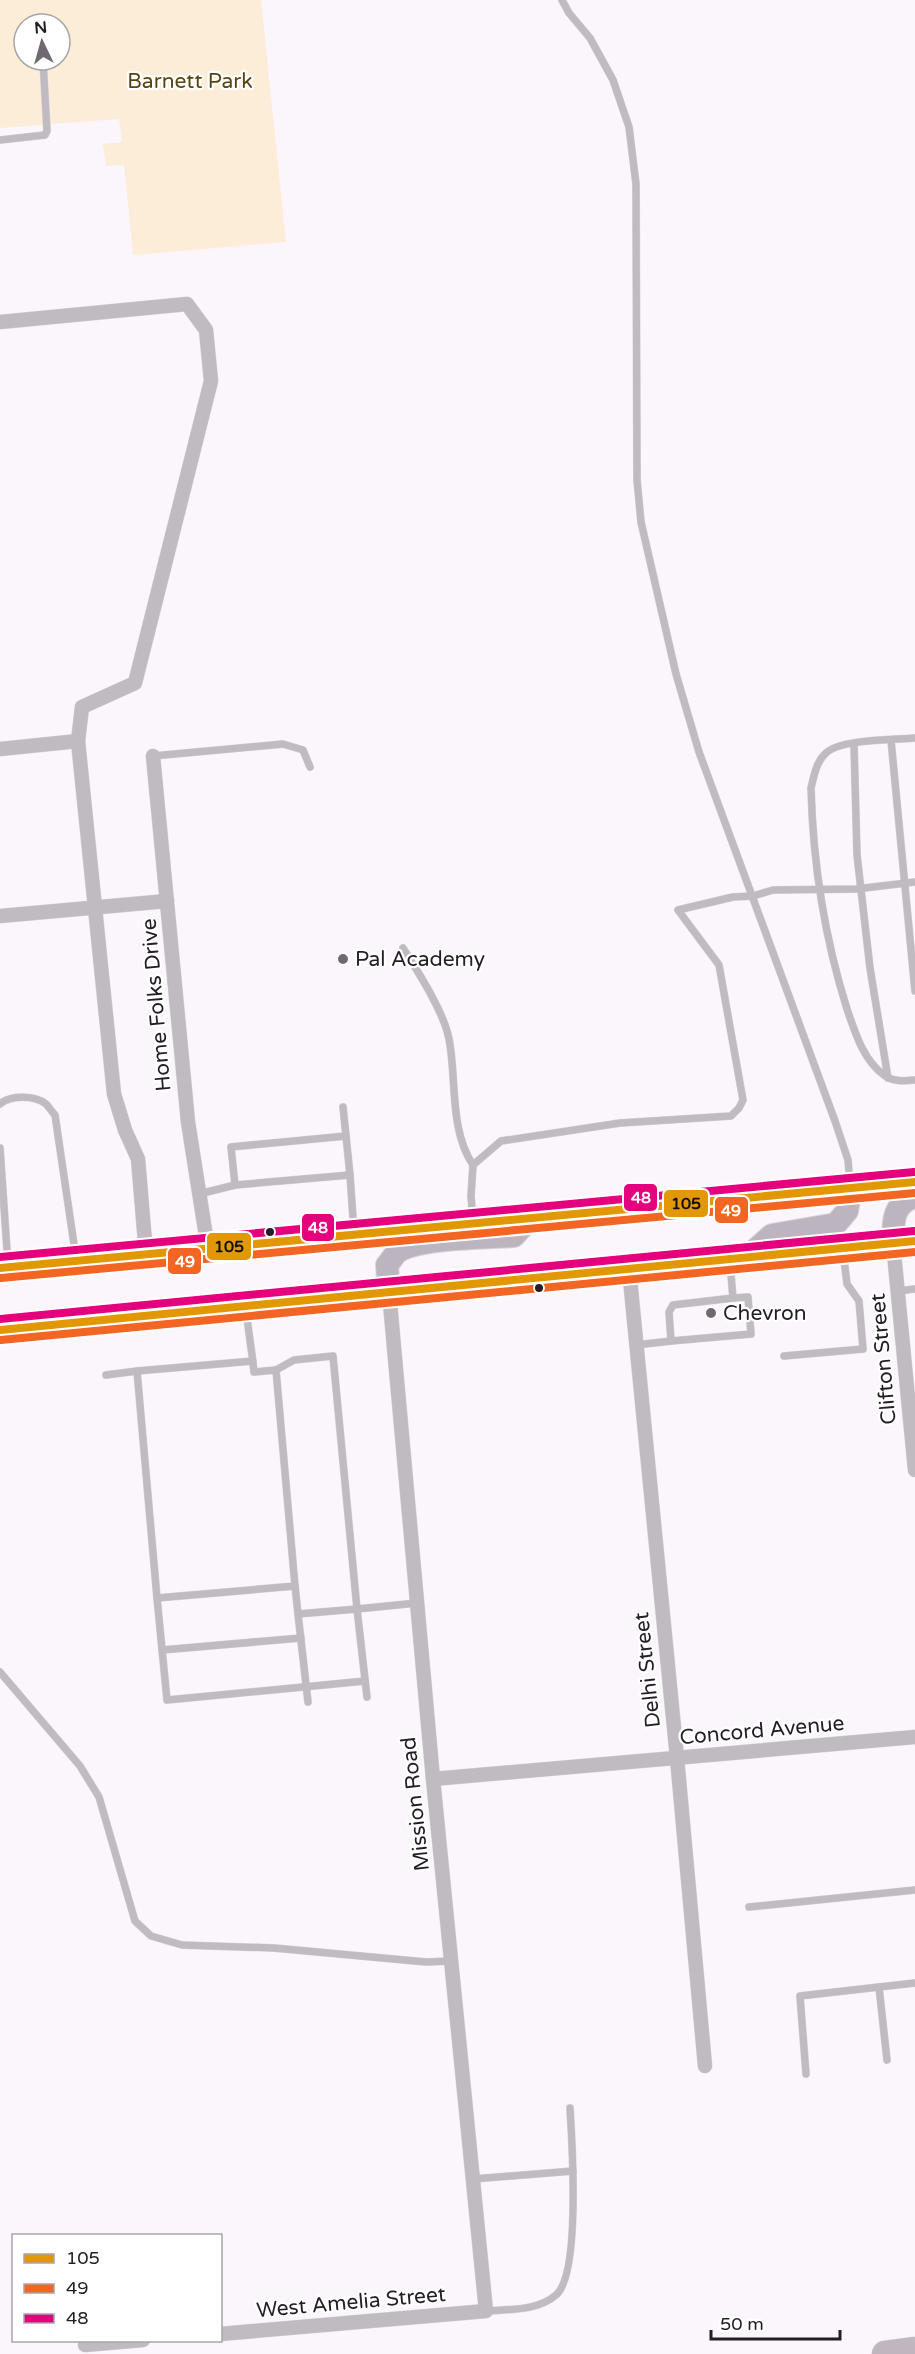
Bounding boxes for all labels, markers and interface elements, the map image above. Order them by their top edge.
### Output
north arrow [12,12,72,72]
text: N [34,18,48,39]
park label: Barnett Park [127,69,253,94]
street label: Home Folks Drive [136,917,177,1092]
place label: Pal Academy [355,947,485,972]
marker: Pal Academy [336,952,350,966]
line badge: 48 [623,1183,658,1212]
text: 48 [631,1188,651,1208]
line badge: 105 [663,1189,709,1218]
text: 105 [671,1194,701,1214]
line badge: 49 [714,1196,749,1224]
text: 49 [721,1201,741,1221]
line badge: 48 [301,1213,335,1242]
text: 48 [308,1218,328,1238]
unlabelled marker [264,1226,276,1238]
line badge: 105 [206,1232,252,1261]
text: 105 [214,1237,244,1257]
line badge: 49 [167,1247,202,1275]
text: 49 [175,1252,195,1272]
unlabelled marker [533,1282,545,1294]
street label: Clifton Street [865,1292,902,1426]
place label: Chevron [723,1301,807,1326]
marker: Chevron [704,1306,718,1320]
street label: Delhi Street [629,1611,666,1729]
street label: Concord Avenue [679,1711,846,1750]
street label: Mission Road [396,1736,435,1872]
legend [12,2234,222,2342]
text: 105 [66,2247,100,2269]
text: 49 [66,2277,89,2299]
street label: West Amelia Street [255,2282,447,2323]
scale bar [711,2303,840,2341]
text: 48 [66,2307,89,2329]
text: 50 m [720,2313,764,2335]

